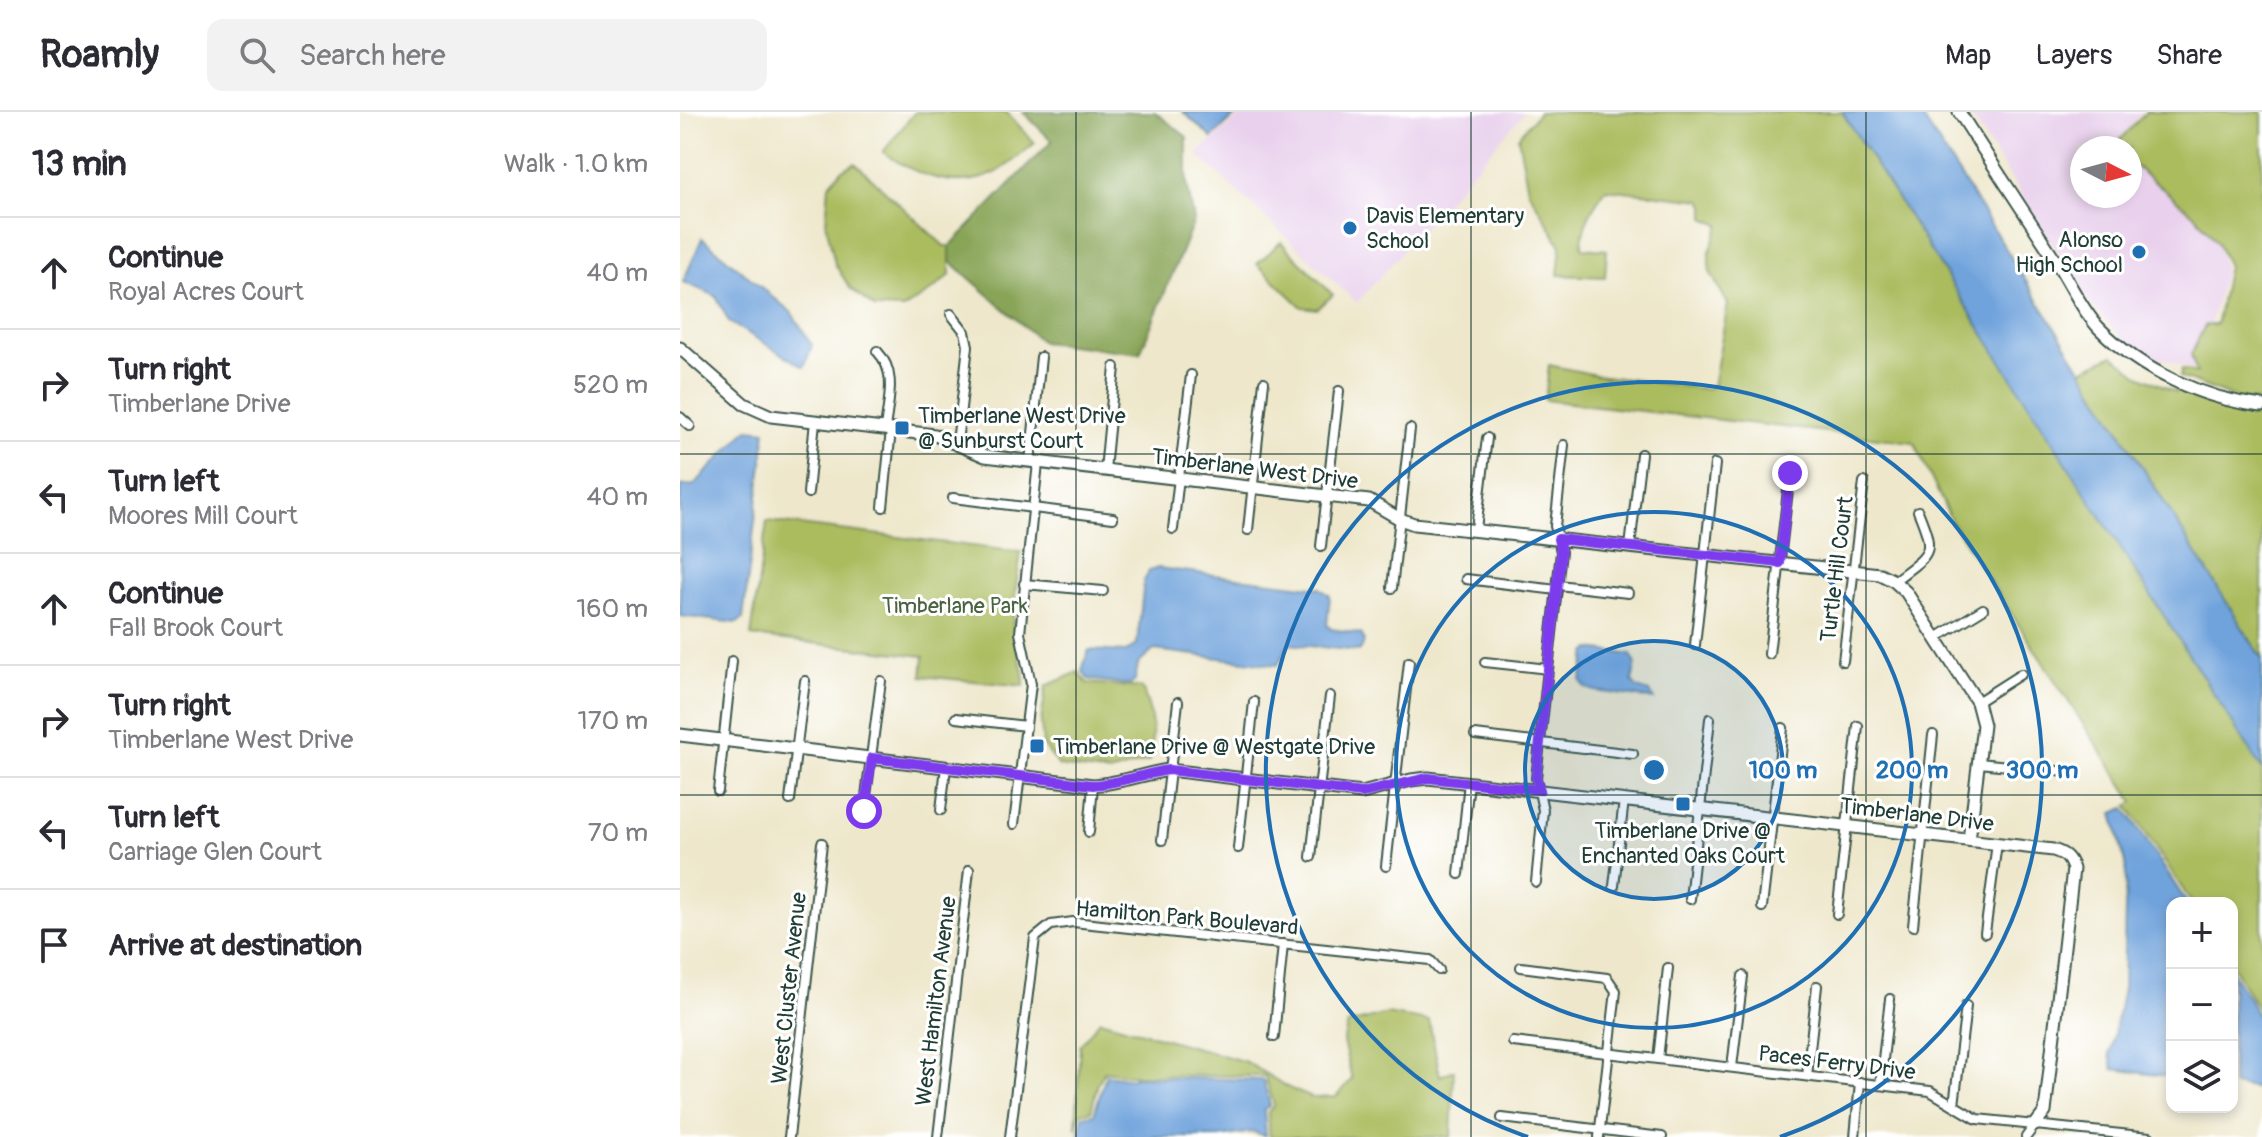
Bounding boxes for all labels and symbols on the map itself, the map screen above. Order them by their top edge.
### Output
north arrow [2070,136,2142,208]
place label: Davis Elementary School [1366,202,1524,255]
marker: Davis Elementary School [1341,219,1359,237]
place label: Alonso High School [2016,226,2123,279]
marker: Alonso High School [2130,243,2148,261]
place label: Timberlane West Drive @ Sunburst Court [918,402,1126,455]
marker: Timberlane West Drive @ Sunburst Court [893,419,911,437]
street label: Timberlane West Drive [1150,442,1360,496]
route end [1772,455,1808,491]
street label: Turtle Hill Court [1814,495,1860,644]
park label: Timberlane Park [882,592,1028,620]
place label: Timberlane Drive @ Westgate Drive [1053,733,1375,761]
marker: Timberlane Drive @ Westgate Drive [1028,737,1046,755]
centre of rings [1640,756,1668,784]
text: 100 m [1749,756,1817,785]
text: 200 m [1876,756,1948,785]
text: 300 m [2006,756,2078,785]
street label: Timberlane Drive [1838,792,1995,838]
route start [846,793,882,829]
marker: Timberlane Drive @ Enchanted Oaks Court [1674,795,1692,813]
place label: Timberlane Drive @ Enchanted Oaks Court [1581,817,1785,870]
street label: West Cluster Avenue [765,891,813,1085]
street label: West Hamilton Avenue [909,894,963,1108]
street label: Hamilton Park Boulevard [1074,894,1299,942]
street label: Paces Ferry Drive [1757,1039,1917,1087]

